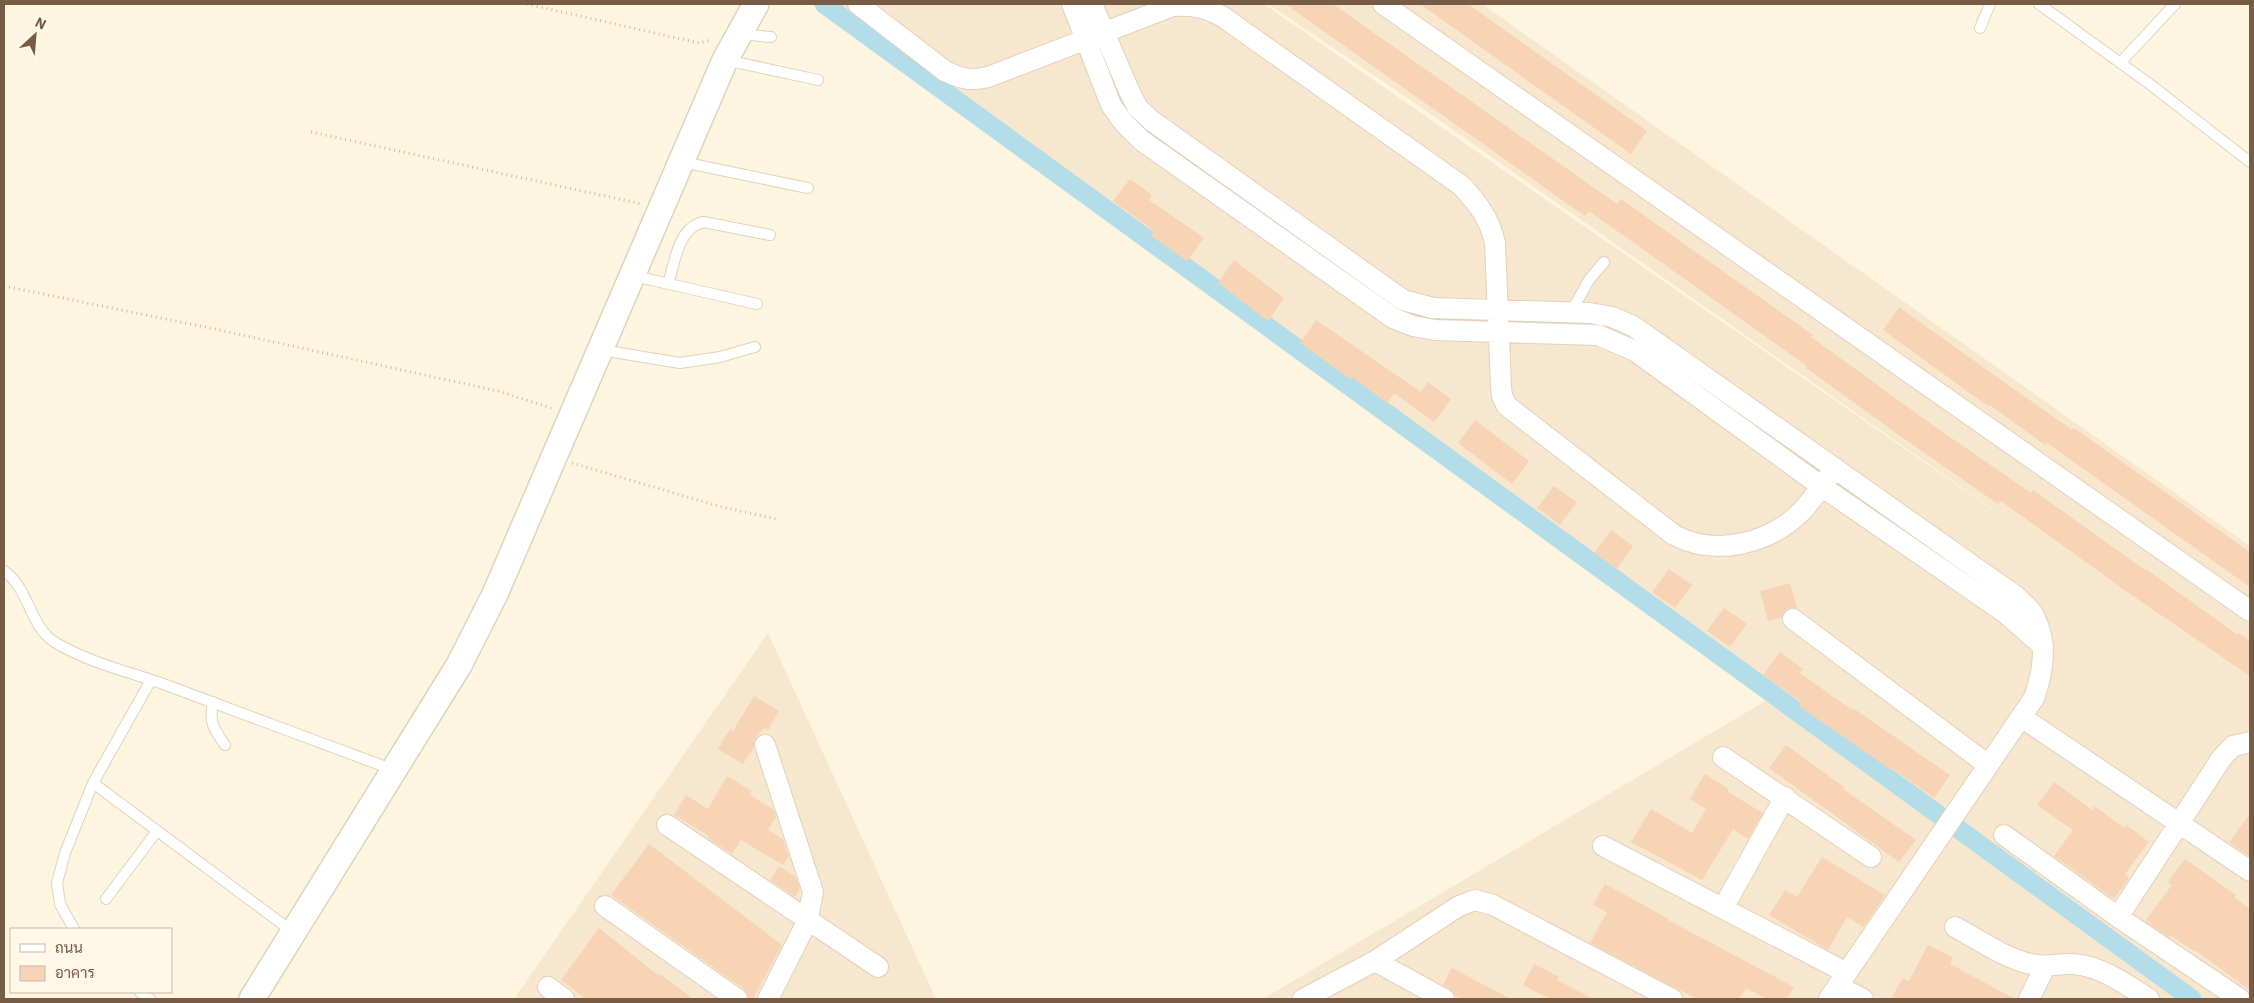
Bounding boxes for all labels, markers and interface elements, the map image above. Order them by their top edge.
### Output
north arrow [10,10,60,60]
text: N [32,13,49,34]
legend [10,928,172,993]
text: ถนน [55,938,83,957]
text: อาคาร [55,963,95,982]

